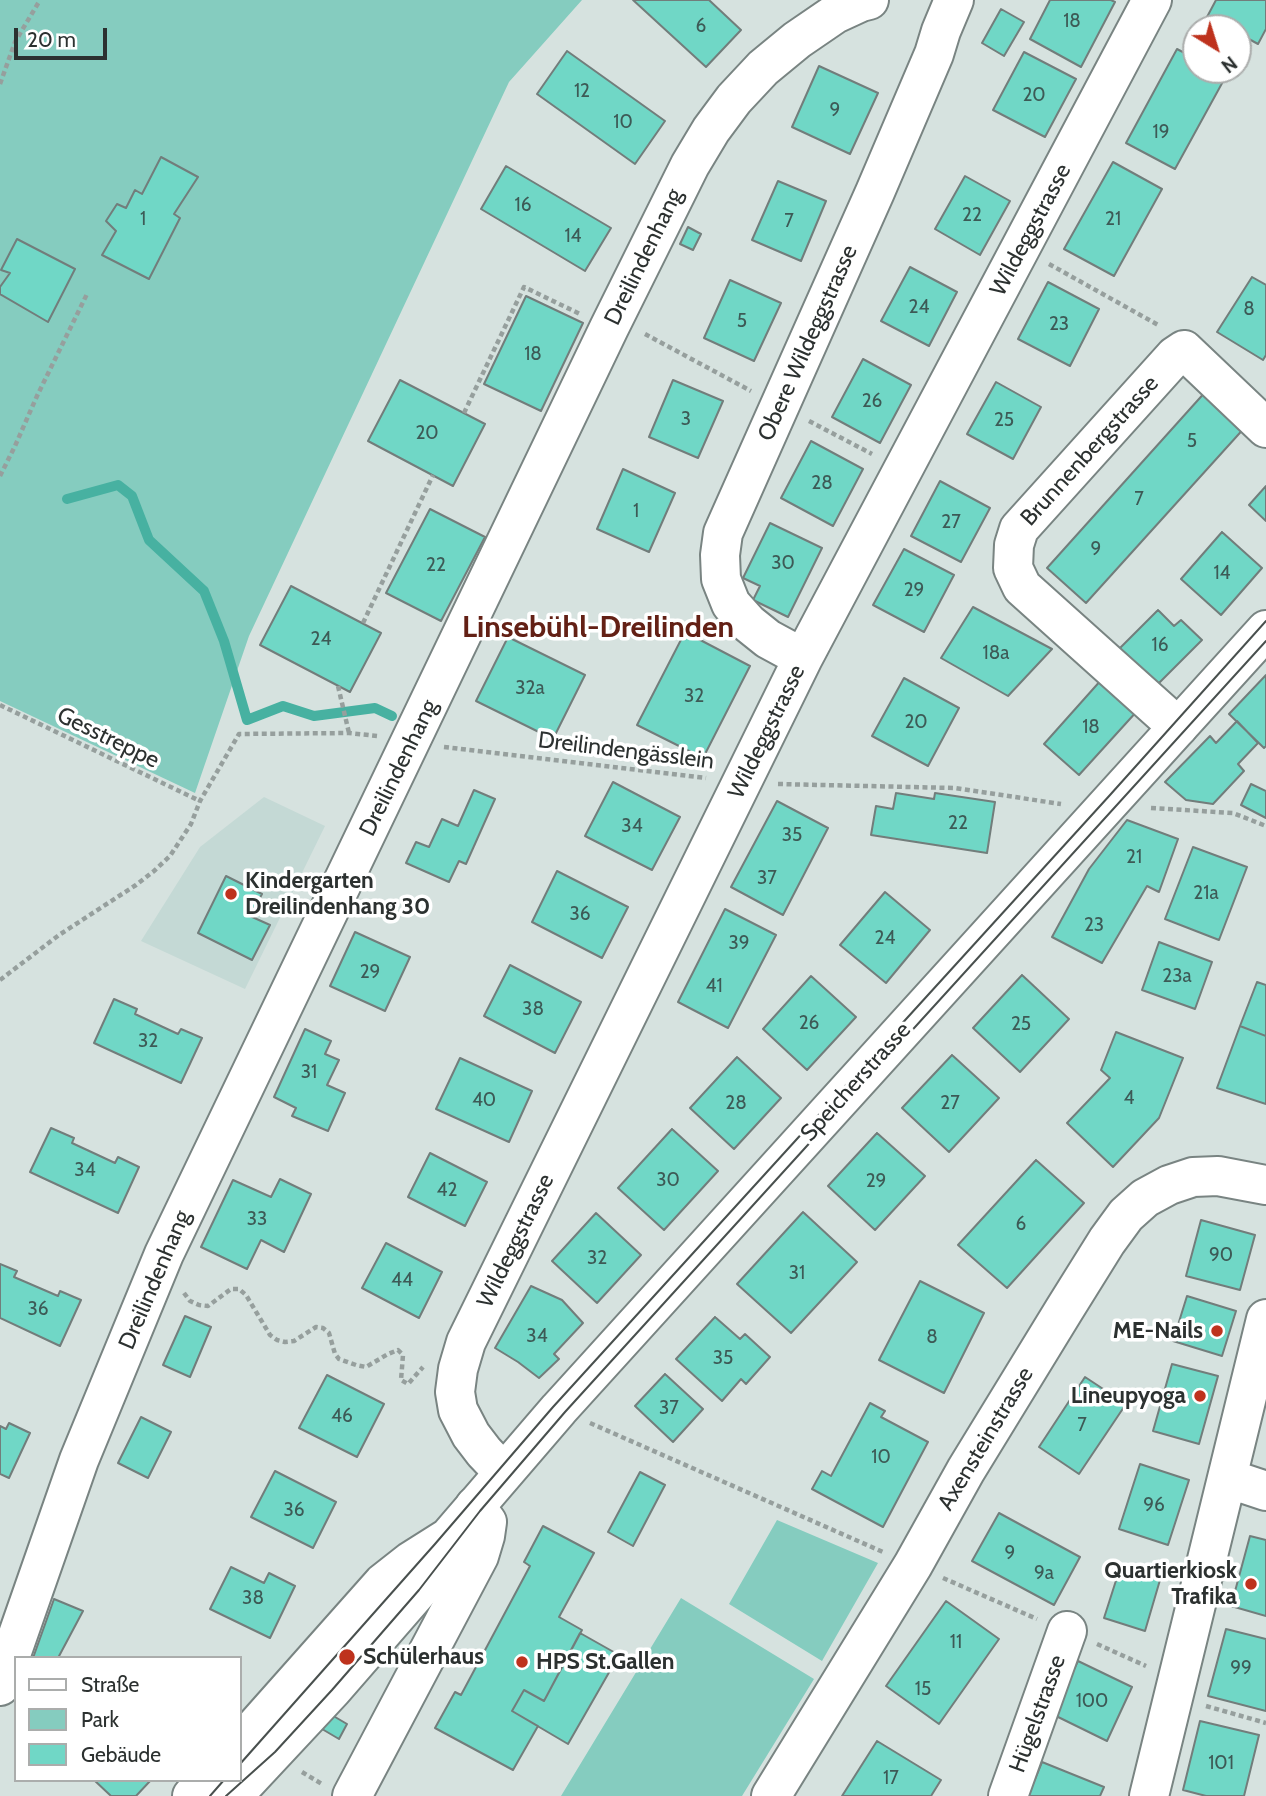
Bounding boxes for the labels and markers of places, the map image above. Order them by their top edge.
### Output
place label: Kindergarten Dreilindenhang 30 [245,867,430,921]
marker: Kindergarten Dreilindenhang 30 [223,886,239,902]
place label: ME-Nails [1113,1317,1203,1345]
marker: ME-Nails [1209,1323,1225,1339]
place label: Lineupyoga [1071,1382,1186,1410]
marker: Lineupyoga [1192,1388,1208,1404]
place label: Quartierkiosk Trafika [1104,1557,1237,1611]
marker: Quartierkiosk Trafika [1243,1576,1259,1592]
place label: Schülerhaus [363,1643,484,1671]
marker: Schülerhaus [337,1647,357,1667]
place label: HPS St.Gallen [536,1648,674,1676]
marker: HPS St.Gallen [514,1654,530,1670]

